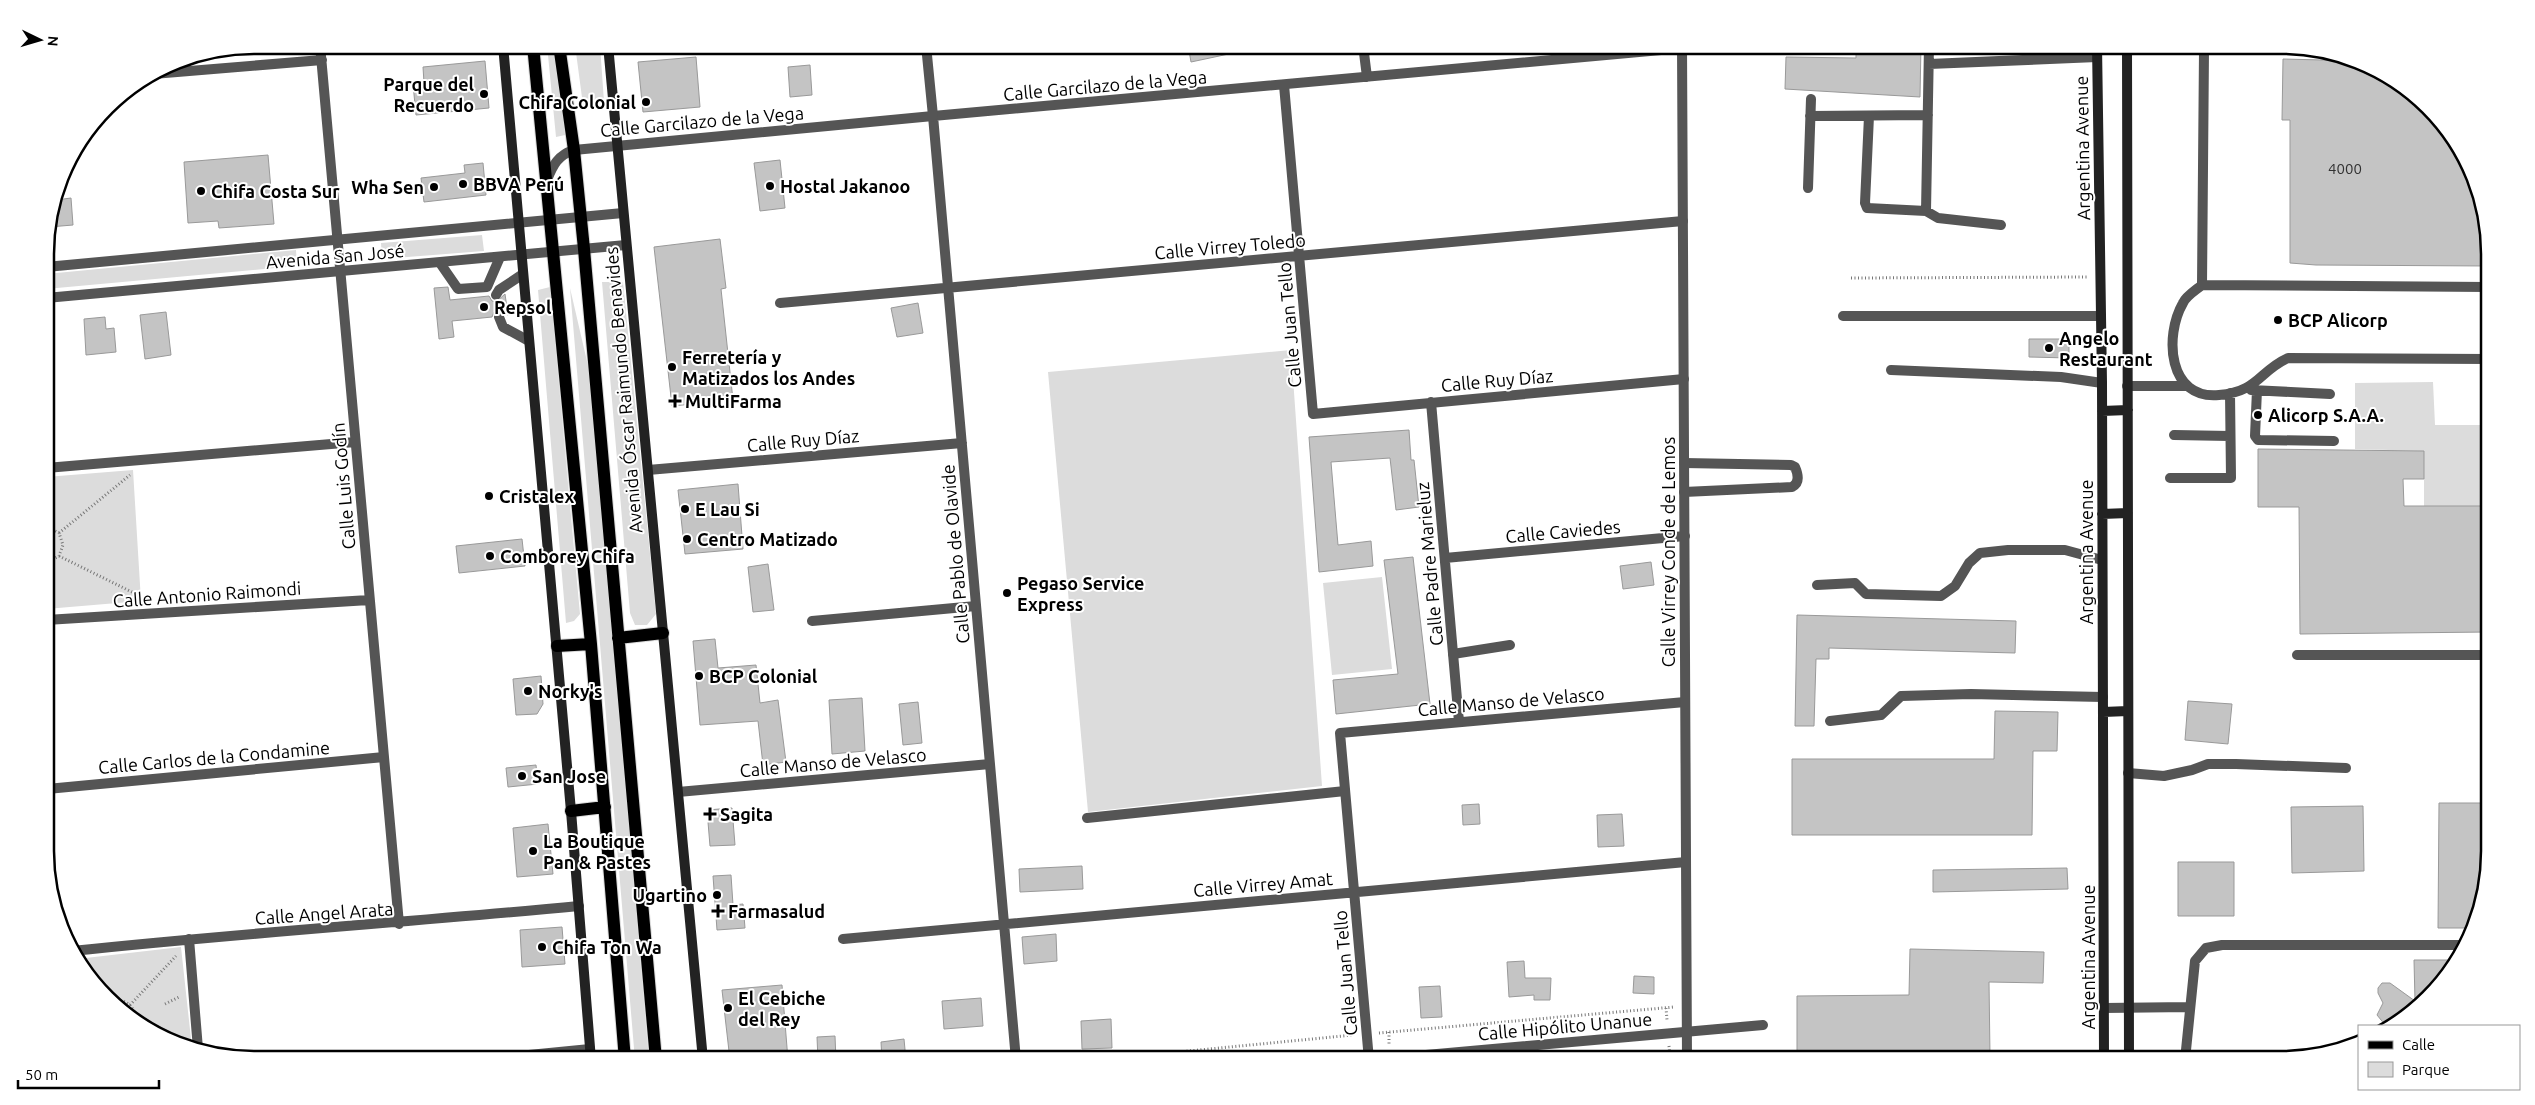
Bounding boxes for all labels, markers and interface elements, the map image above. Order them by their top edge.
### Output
north arrow [15,15,65,65]
text: N [45,35,61,47]
street label: Calle Garcilazo de la Vega [1002,66,1208,104]
place label: Parque del Recuerdo [383,74,475,115]
street label: Argentina Avenue [2071,75,2093,221]
marker: Parque del Recuerdo [478,88,490,100]
place label: Chifa Colonial [518,92,637,112]
marker: Chifa Colonial [640,96,652,108]
street label: Calle Garcilazo de la Vega [599,102,805,140]
house number: 4000 [2328,160,2362,177]
place label: BBVA Perú [473,174,564,194]
place label: Hostal Jakanoo [780,176,910,196]
place label: Wha Sen [351,177,424,197]
marker: BBVA Perú [457,178,469,190]
marker: Hostal Jakanoo [764,180,776,192]
place label: Chifa Costa Sur [211,181,340,201]
marker: Wha Sen [428,181,440,193]
marker: Chifa Costa Sur [195,185,207,197]
street label: Calle Virrey Toledo [1153,229,1307,263]
street label: Avenida San José [265,240,405,272]
street label: Avenida Óscar Raimundo Benavides [600,246,645,534]
street label: Calle Juan Tello [1274,262,1304,388]
place label: Repsol [494,297,552,317]
marker: Repsol [478,301,490,313]
place label: BCP Alicorp [2288,310,2388,330]
marker: BCP Alicorp [2272,314,2284,326]
place label: Angelo Restaurant [2059,328,2153,369]
marker: Angelo Restaurant [2043,342,2055,354]
place label: Ferretería y Matizados los Andes [682,347,855,388]
marker: Ferretería y Matizados los Andes [666,361,678,373]
street label: Calle Ruy Díaz [1440,365,1554,395]
place label: MultiFarma [685,391,782,411]
marker: MultiFarma [669,395,681,407]
place label: Alicorp S.A.A. [2268,405,2384,425]
marker: Alicorp S.A.A. [2252,409,2264,421]
street label: Calle Luis Godín [327,422,359,550]
street label: Calle Ruy Díaz [746,425,860,455]
street label: Calle Virrey Conde de Lemos [1658,437,1678,667]
street label: Calle Pablo de Olavide [937,464,973,644]
street label: Argentina Avenue [2076,480,2096,624]
street label: Calle Padre Marieluz [1412,481,1446,647]
place label: Cristalex [499,486,574,506]
marker: Cristalex [483,490,495,502]
place label: E Lau Si [695,499,760,519]
marker: E Lau Si [679,503,691,515]
street label: Calle Caviedes [1505,516,1622,546]
place label: Centro Matizado [697,529,838,549]
marker: Centro Matizado [681,533,693,545]
place label: Comborey Chifa [500,546,635,566]
marker: Comborey Chifa [484,550,496,562]
place label: Pegaso Service Express [1017,573,1144,614]
street label: Calle Antonio Raimondi [112,577,302,611]
marker: Pegaso Service Express [1001,587,1013,599]
place label: BCP Colonial [709,666,818,686]
marker: BCP Colonial [693,670,705,682]
place label: Norky's [538,681,603,701]
street label: Calle Manso de Velasco [1417,683,1605,719]
marker: Norky's [522,685,534,697]
street label: Calle Carlos de la Condamine [97,737,331,777]
street label: Calle Manso de Velasco [739,744,927,780]
place label: San Jose [532,766,606,786]
marker: San Jose [516,770,528,782]
place label: Sagita [720,804,773,824]
marker: Sagita [704,808,716,820]
place label: La Boutique Pan & Pastes [543,831,651,872]
marker: La Boutique Pan & Pastes [527,845,539,857]
street label: Calle Virrey Amat [1192,868,1334,900]
place label: Ugartino [632,885,707,905]
street label: Argentina Avenue [2078,885,2098,1029]
marker: Ugartino [711,889,723,901]
street label: Calle Angel Arata [254,898,394,928]
place label: Farmasalud [728,901,825,921]
marker: Farmasalud [712,905,724,917]
street label: Calle Juan Tello [1330,910,1360,1036]
place label: Chifa Ton Wa [552,937,662,957]
marker: Chifa Ton Wa [536,941,548,953]
place label: El Cebiche del Rey [738,988,826,1029]
marker: El Cebiche del Rey [722,1002,734,1014]
street label: Calle Hipólito Unanue [1477,1008,1653,1044]
legend [2358,1025,2520,1090]
text: Calle [2402,1036,2435,1053]
scale bar [18,1058,159,1090]
text: Parque [2402,1061,2450,1078]
text: 50 m [25,1066,58,1083]

